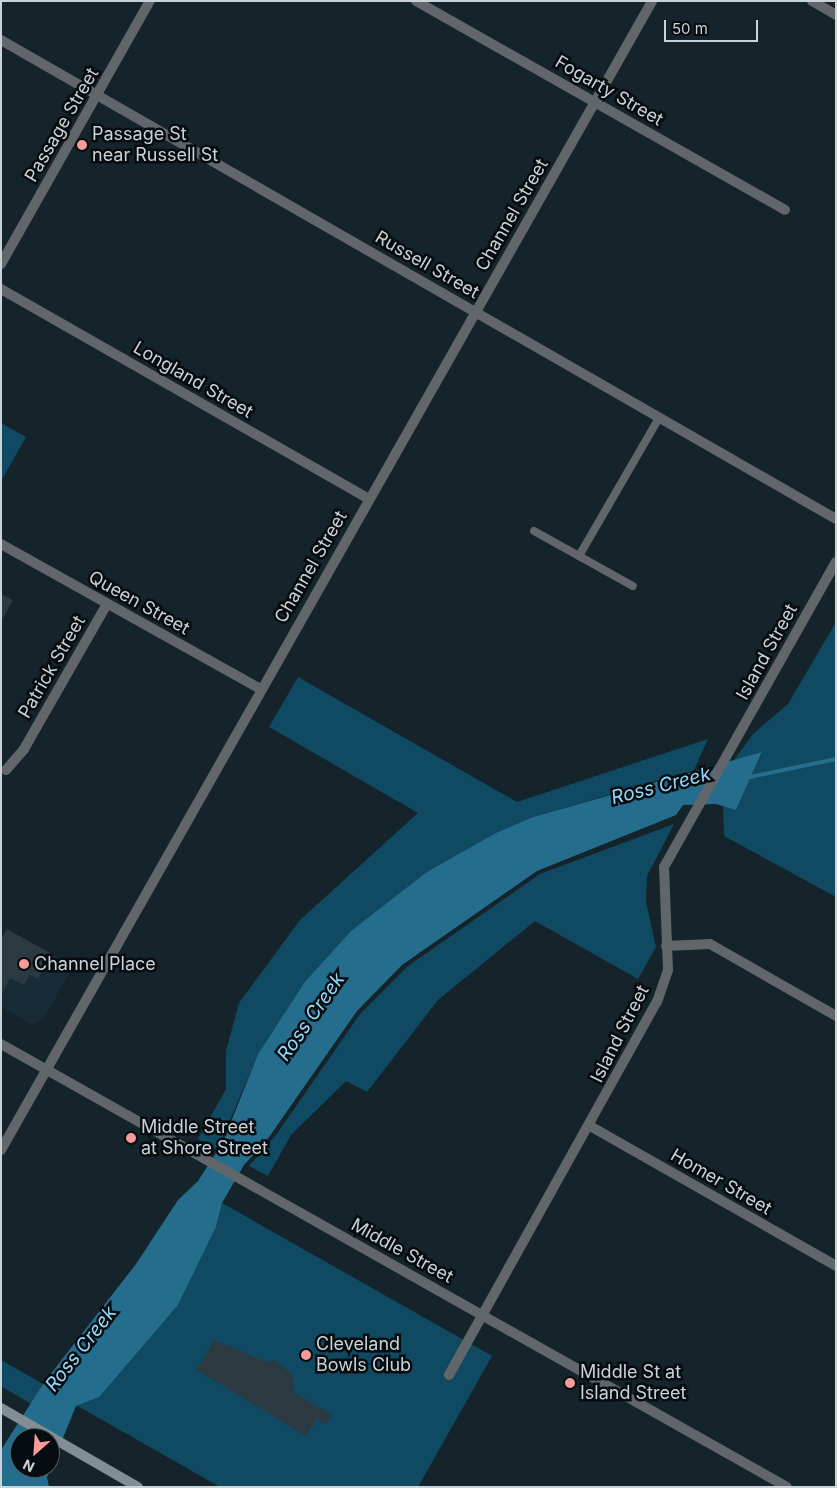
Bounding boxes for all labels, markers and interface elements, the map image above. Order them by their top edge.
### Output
scale bar [667,10,761,42]
text: 50 m [672,19,708,38]
street label: Fogarty Street [551,51,667,131]
street label: Passage Street [21,64,103,186]
place label: Passage St near Russell St [92,124,218,166]
marker: Passage St near Russell St [76,139,88,151]
street label: Channel Street [471,155,553,275]
street label: Russell Street [371,227,483,303]
street label: Longland Street [129,337,257,423]
street label: Channel Street [270,507,352,627]
street label: Queen Street [85,566,193,640]
street label: Island Street [732,600,802,704]
street label: Patrick Street [14,612,90,722]
water label: Ross Creek [609,763,713,809]
place label: Channel Place [34,953,156,975]
marker: Channel Place [18,958,30,970]
water label: Ross Creek [272,969,350,1065]
street label: Island Street [586,982,654,1086]
place label: Middle Street at Shore Street [141,1117,268,1160]
marker: Middle Street at Shore Street [125,1132,137,1144]
street label: Homer Street [667,1144,775,1220]
street label: Middle Street [347,1214,457,1288]
water label: Ross Creek [41,1302,121,1396]
place label: Cleveland Bowls Club [316,1334,411,1376]
marker: Cleveland Bowls Club [300,1349,312,1361]
place label: Middle St at Island Street [580,1362,686,1405]
marker: Middle St at Island Street [564,1377,576,1389]
north arrow [10,1428,60,1478]
text: N [20,1456,37,1476]

